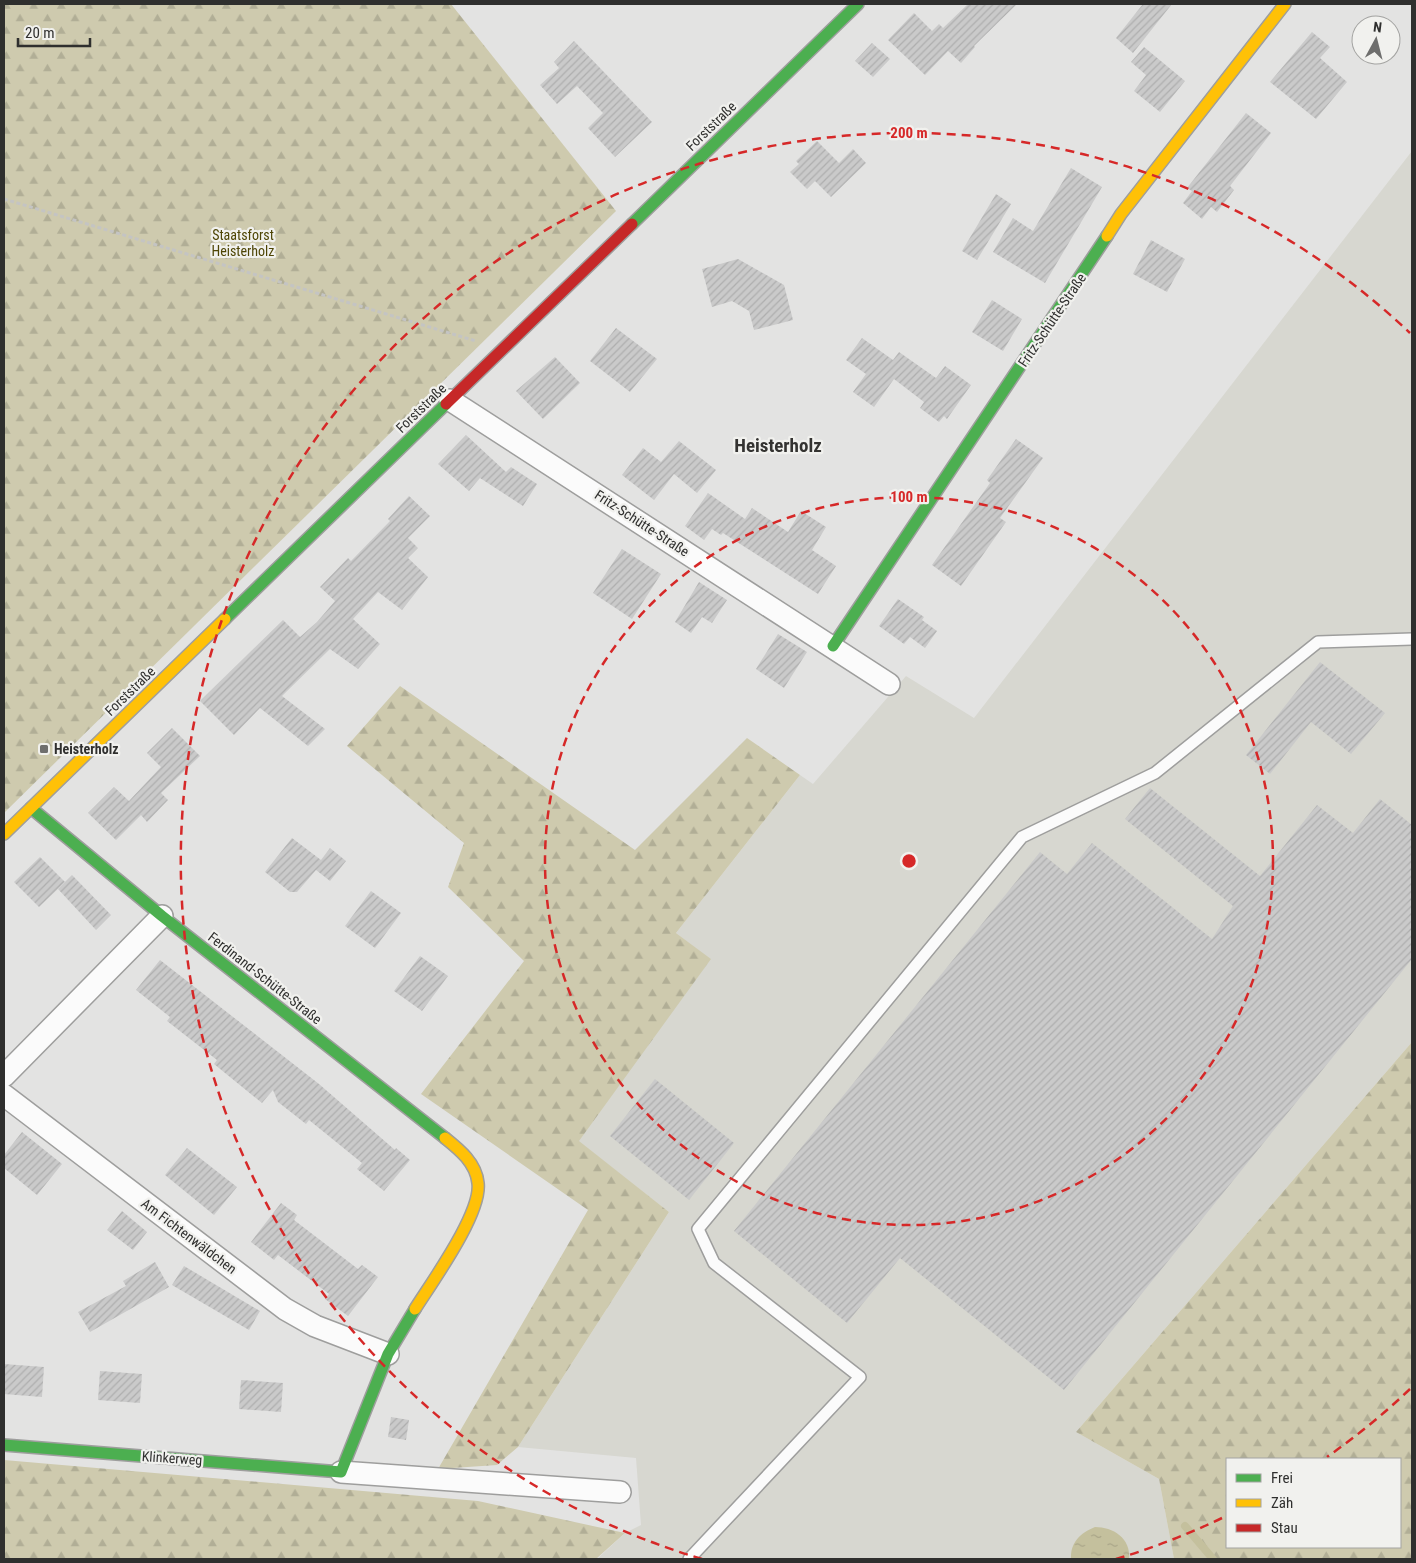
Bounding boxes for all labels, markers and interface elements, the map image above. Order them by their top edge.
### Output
scale bar [18,15,90,47]
north arrow [1351,15,1401,65]
text: N [1372,19,1383,36]
text: 20 m [25,24,55,42]
street label: Forststraße [683,98,740,154]
text: 200 m [890,124,928,142]
park label: Staatsforst Heisterholz [212,227,274,259]
street label: Fritz-Schütte-Straße [1015,270,1089,370]
street label: Forststraße [393,380,450,436]
district label: Heisterholz [734,434,822,457]
street label: Fritz-Schütte-Straße [592,487,693,560]
text: 100 m [890,488,928,506]
street label: Forststraße [102,663,159,719]
place label: Heisterholz [54,741,119,757]
marker: Heisterholz [38,743,50,755]
centre of rings [900,852,918,870]
street label: Ferdinand-Schütte-Straße [205,929,325,1028]
street label: Am Fichtenwäldchen [138,1195,240,1277]
street label: Klinkerweg [141,1448,203,1468]
legend [1226,1458,1401,1548]
text: Frei [1271,1469,1293,1487]
text: Zäh [1271,1494,1293,1512]
text: Stau [1271,1519,1298,1537]

